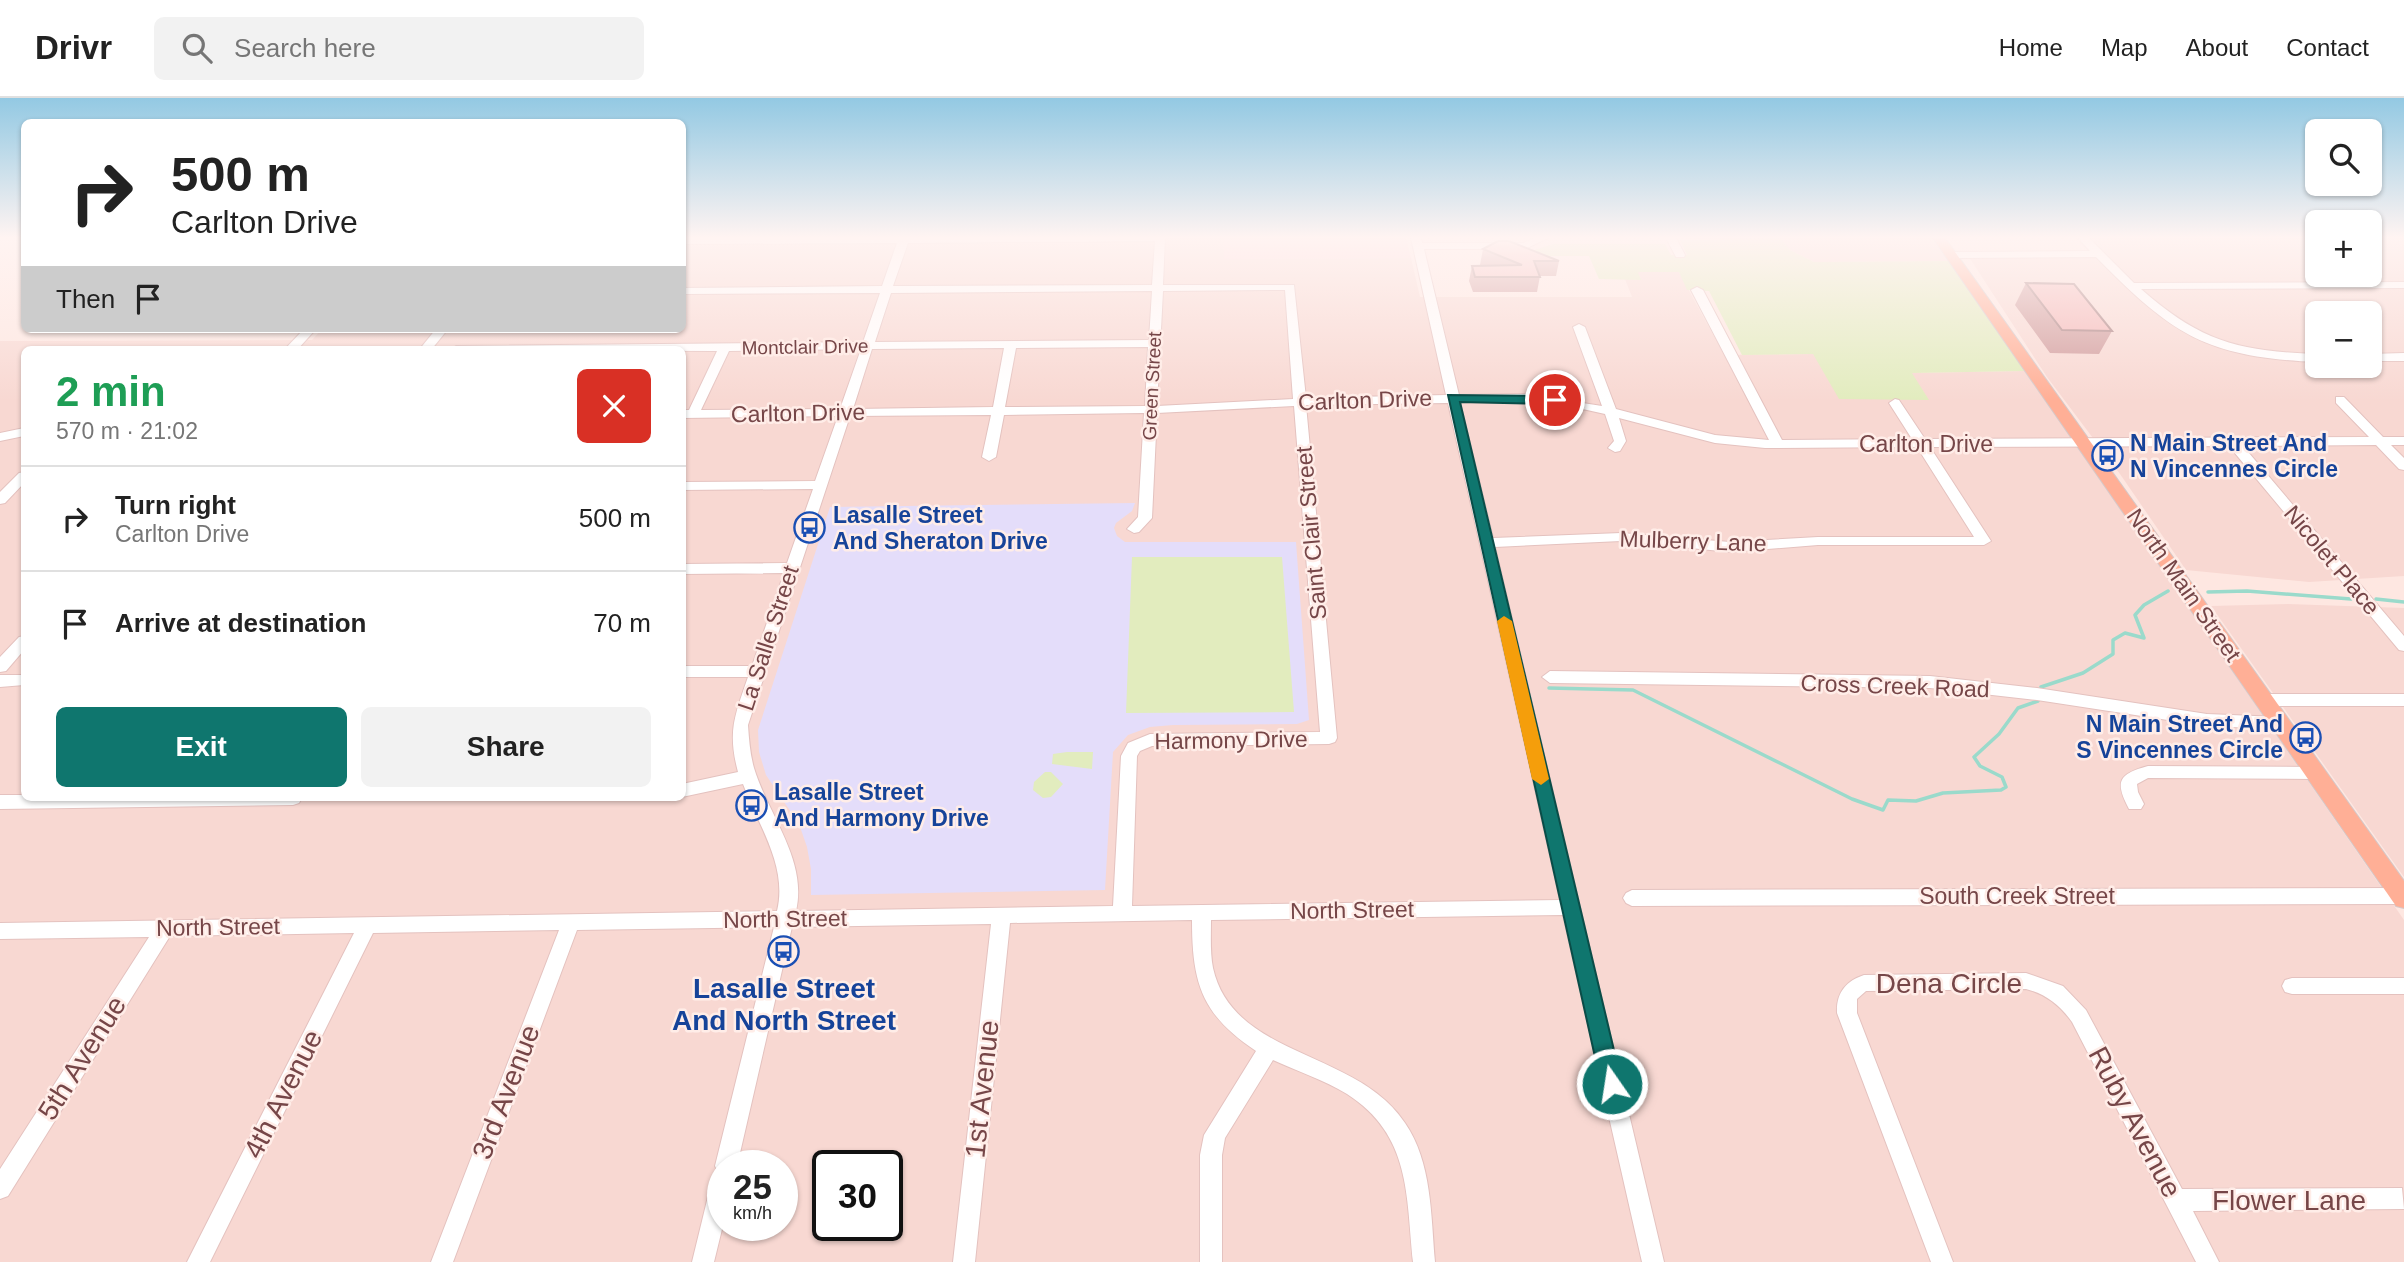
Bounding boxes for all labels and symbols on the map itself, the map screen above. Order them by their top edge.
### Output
street label: Green Street [1139,330,1165,441]
street label: Montclair Drive [741,335,869,359]
pin [1525,370,1585,430]
street label: Carlton Drive [1297,385,1433,415]
street label: Carlton Drive [731,399,865,427]
place label: N Main Street And N Vincennes Circle [2130,430,2338,482]
street label: Carlton Drive [1859,431,1993,457]
bus stop icon: N Main Street And N Vincennes Circle [2090,439,2124,473]
street label: Saint Clair Street [1290,445,1332,621]
street label: Nicolet Place [2279,500,2385,620]
place label: Lasalle Street And Sheraton Drive [833,502,1048,554]
street label: North Main Street [2122,504,2247,667]
bus stop icon: Lasalle Street And Sheraton Drive [793,511,827,545]
street label: Mulberry Lane [1619,525,1767,557]
street label: La Salle Street [732,562,804,714]
street label: Cross Creek Road [1800,670,1990,702]
place label: N Main Street And S Vincennes Circle [2076,711,2283,763]
bus stop icon: N Main Street And S Vincennes Circle [2289,720,2323,754]
street label: Harmony Drive [1154,726,1308,754]
place label: Lasalle Street And Harmony Drive [774,779,989,831]
bus stop icon: Lasalle Street And Harmony Drive [734,788,768,822]
street label: South Creek Street [1919,883,2115,909]
street label: North Street [1290,896,1415,924]
street label: North Street [723,905,848,933]
street label: North Street [156,913,281,941]
bus stop icon: Lasalle Street And North Street [767,934,801,968]
street label: Dena Circle [1876,968,2022,999]
place label: Lasalle Street And North Street [672,973,896,1036]
street label: 5th Avenue [32,991,132,1125]
street label: 1st Avenue [959,1019,1005,1159]
street label: 3rd Avenue [466,1021,546,1163]
street label: 4th Avenue [237,1025,329,1163]
street label: Ruby Avenue [2082,1041,2188,1203]
position arrow [1575,1047,1649,1121]
speed limit sign: 30 [812,1150,903,1241]
street label: Flower Lane [2212,1185,2366,1216]

